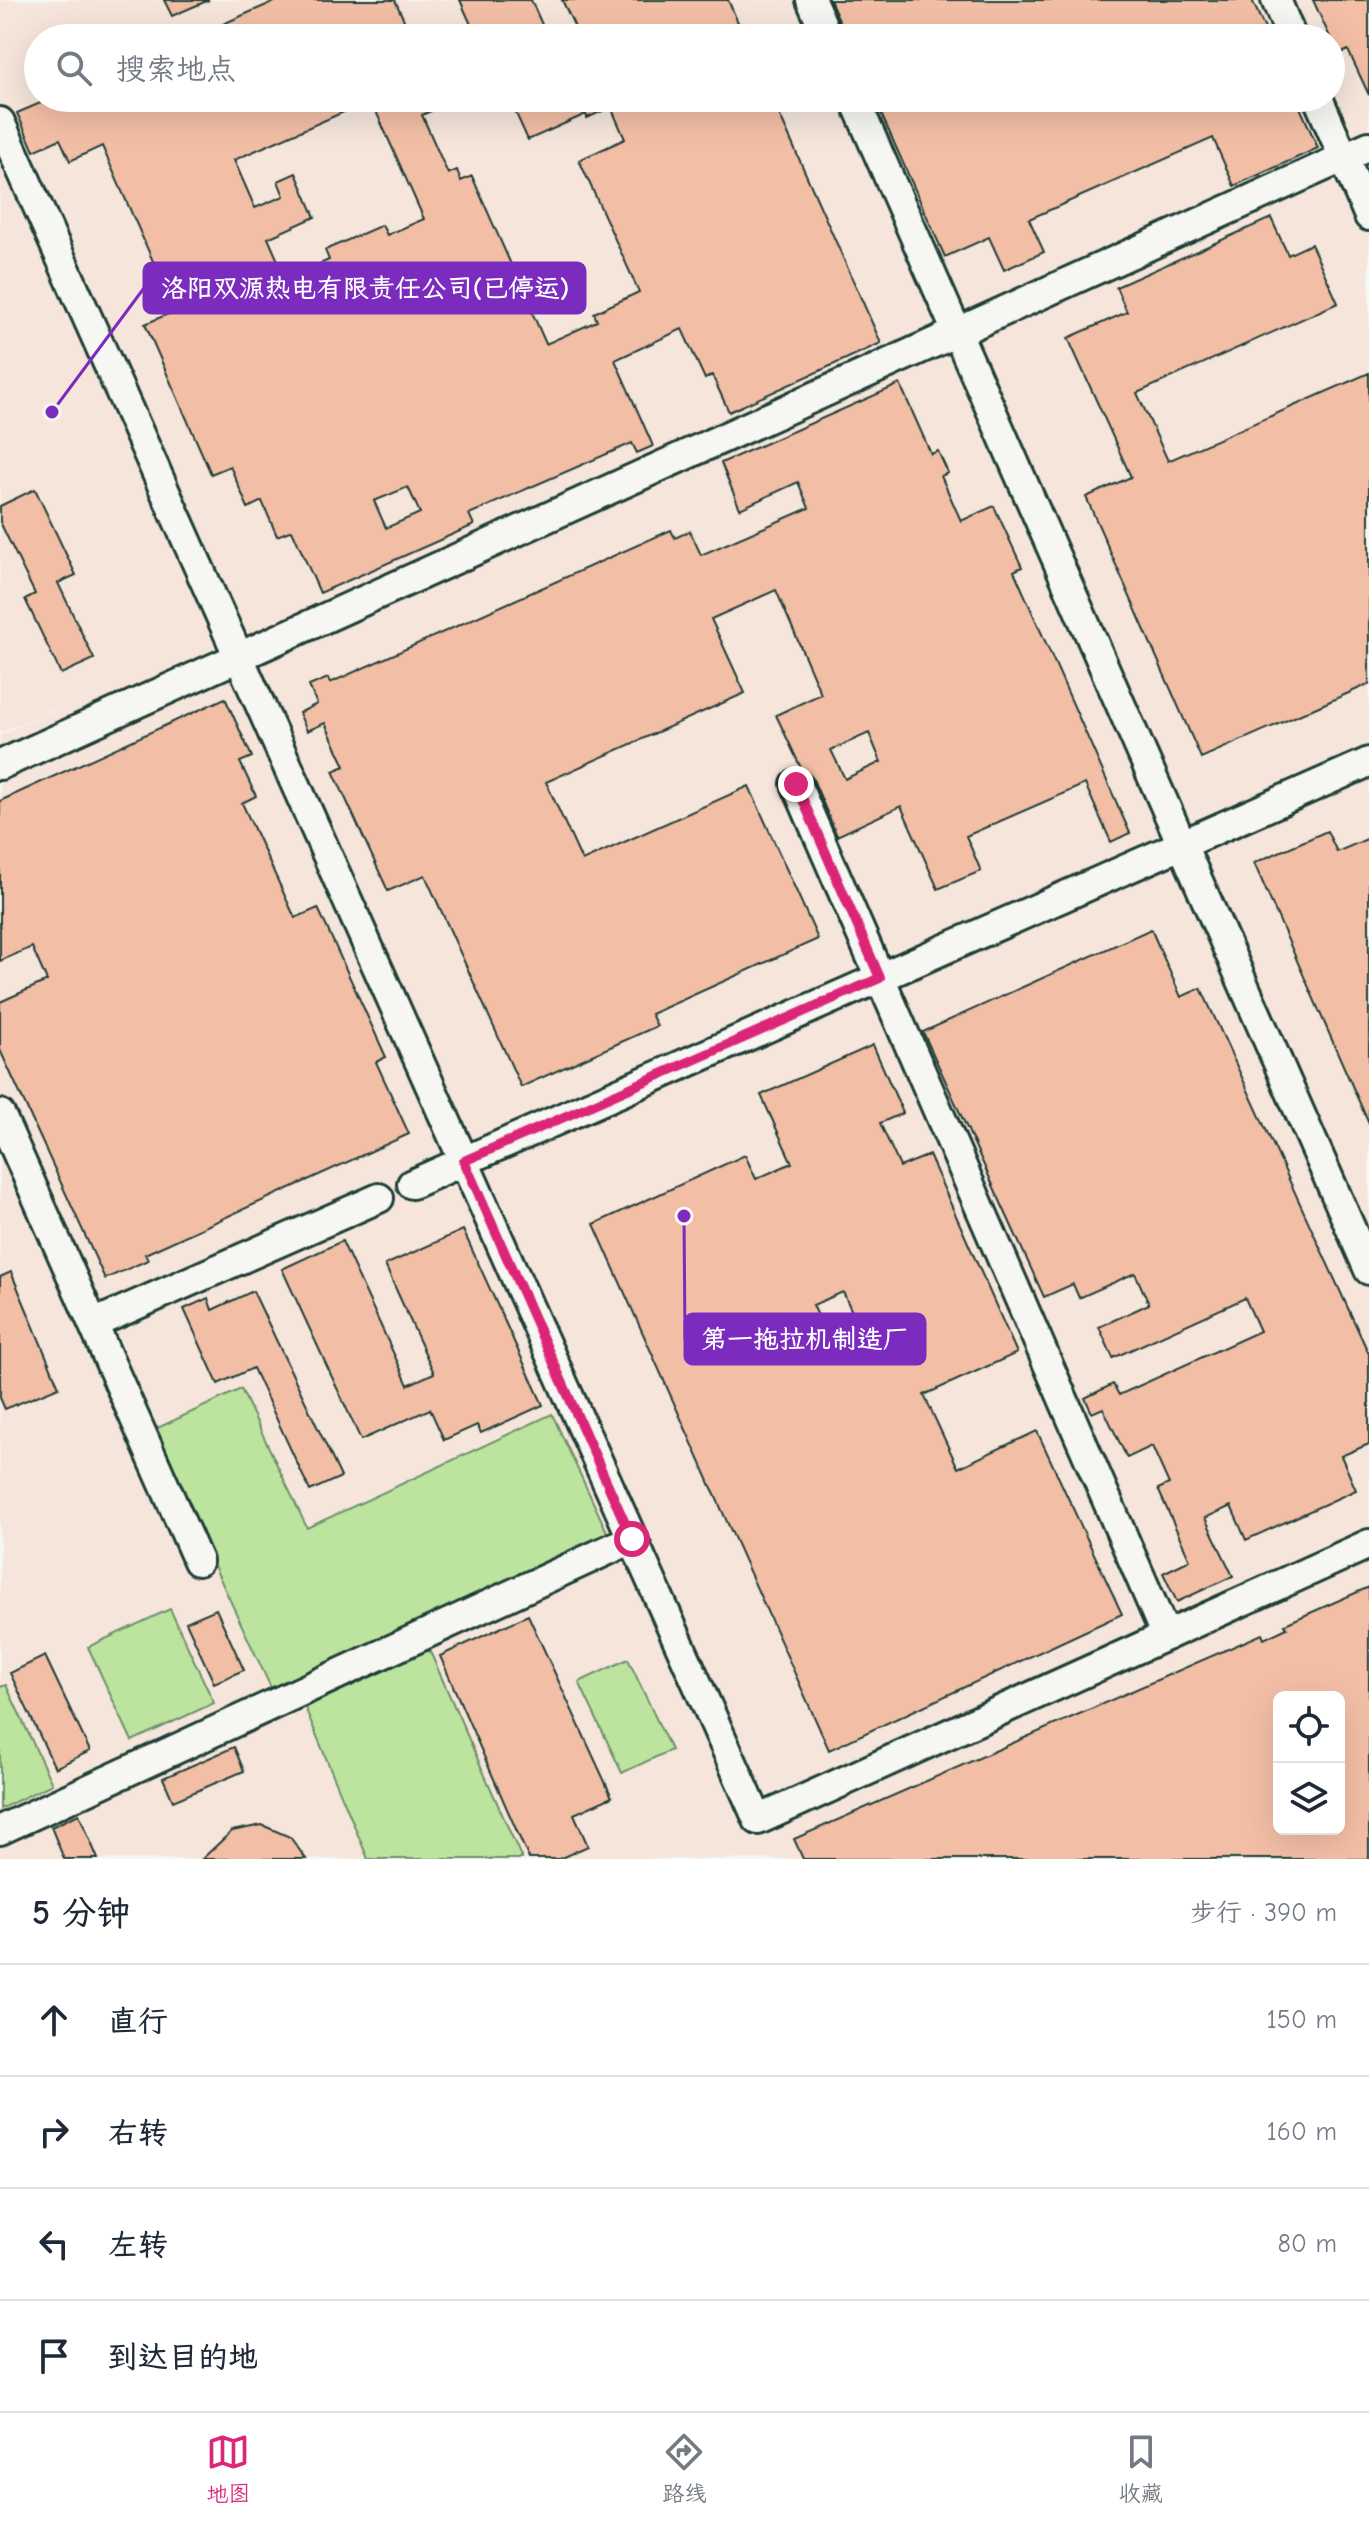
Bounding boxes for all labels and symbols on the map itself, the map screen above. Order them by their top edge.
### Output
callout: 洛阳双源热电有限责任公司(已停运) [144,263,585,313]
text: 洛阳双源热电有限责任公司(已停运) [161,274,569,304]
route end [778,766,814,802]
callout: 第一拖拉机制造厂 [685,1314,925,1364]
text: 第一拖拉机制造厂 [701,1325,909,1355]
route start [614,1521,650,1557]

